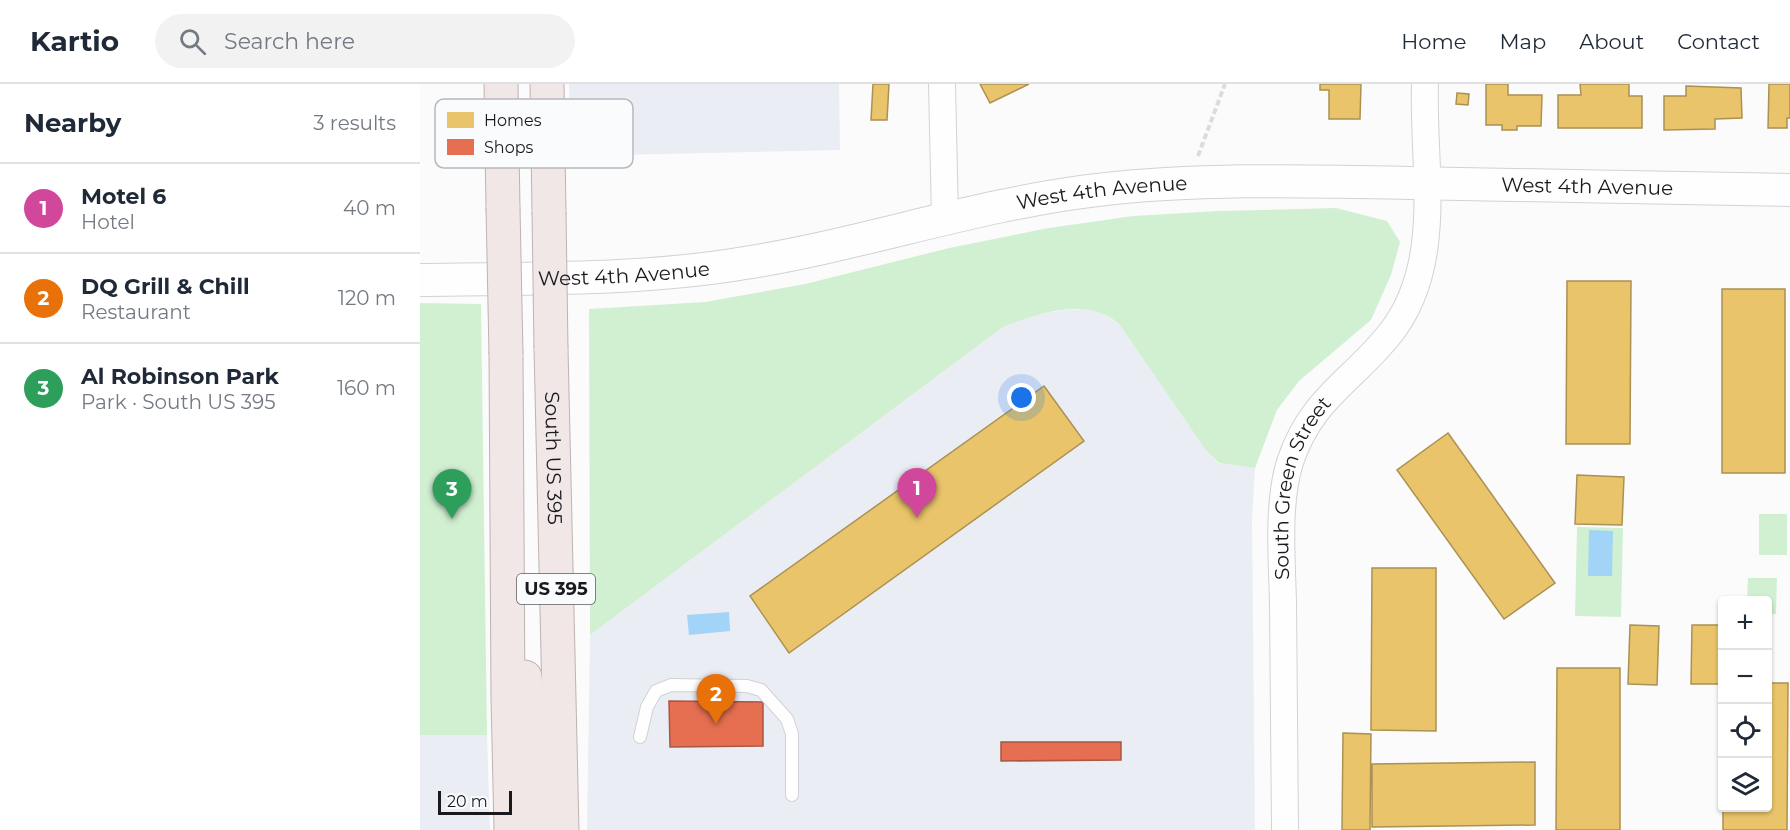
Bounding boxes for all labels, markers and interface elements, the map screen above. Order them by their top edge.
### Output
search box [155,14,575,68]
text: Kartio [30,24,119,58]
icon: search [176,25,209,58]
text: Search here [224,28,355,55]
text: Home [1401,29,1466,54]
text: Map [1499,29,1546,54]
text: About [1579,29,1644,54]
text: Contact [1677,29,1760,54]
legend [435,99,633,168]
text: Nearby [24,107,121,139]
text: 3 results [313,111,396,135]
text: Homes [484,111,542,130]
text: Shops [484,138,534,157]
street label: West 4th Avenue [1014,171,1188,215]
street label: West 4th Avenue [1501,173,1673,200]
text: Motel 6 [81,183,166,210]
text: 1 [40,196,47,220]
text: 40 m [343,196,396,220]
text: Hotel [81,210,135,234]
street label: West 4th Avenue [538,256,711,291]
text: DQ Grill & Chill [81,273,250,300]
text: 2 [38,286,49,310]
text: 120 m [338,286,396,310]
text: Restaurant [81,300,191,324]
text: Al Robinson Park [81,363,279,390]
text: 3 [38,376,49,400]
text: 160 m [337,376,396,400]
your location [1007,383,1036,412]
text: Park · South US 395 [81,390,276,414]
street label: South US 395 [540,391,567,525]
street label: South Green Street [1269,391,1336,580]
pin: 1 [898,468,936,518]
pin: 3 [432,470,471,519]
road number: US 395 [517,574,595,604]
map controls [1718,596,1772,812]
button: + [1718,596,1772,650]
button: − [1718,650,1772,704]
pin: 2 [696,674,736,724]
button: locate [1718,704,1772,758]
button: layers [1718,758,1772,812]
scale bar [438,788,512,816]
text: 20 m [447,792,488,811]

